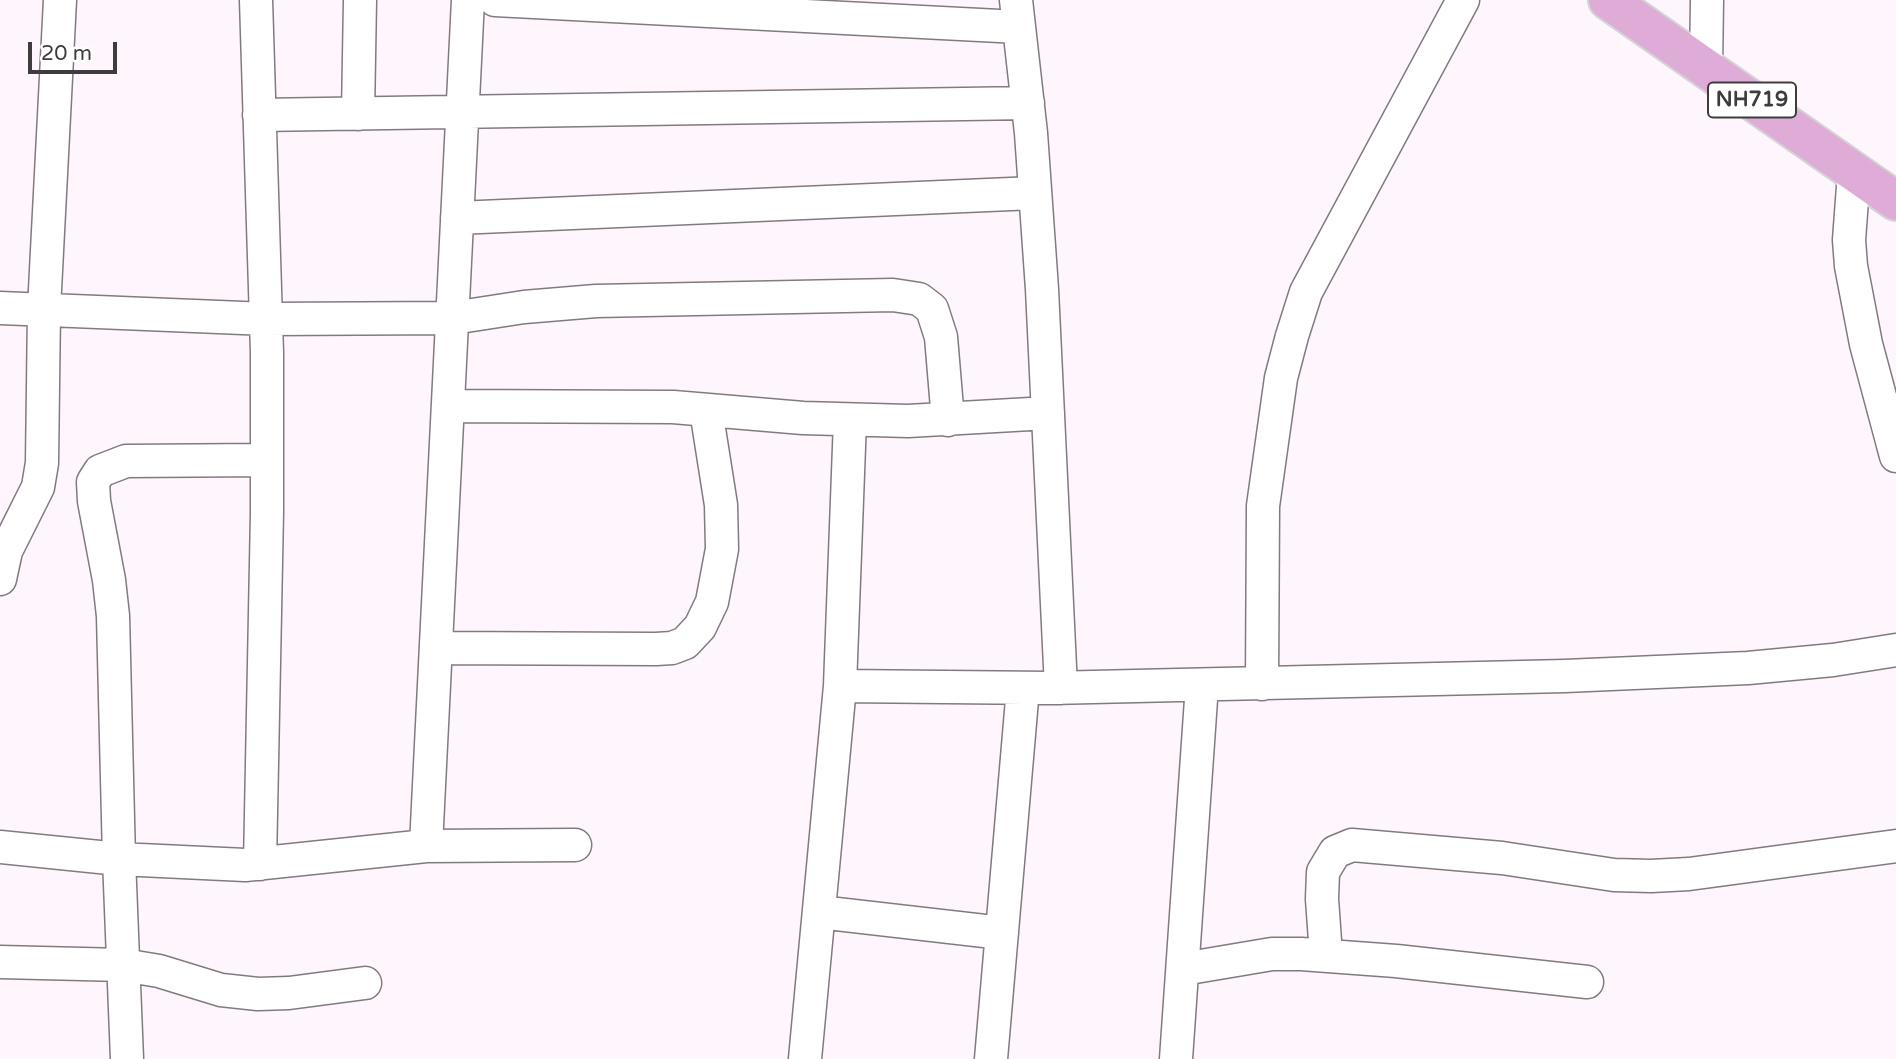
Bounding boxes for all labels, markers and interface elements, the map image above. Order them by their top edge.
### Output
scale bar [32,28,121,72]
text: 20 m [41,41,92,66]
road number: NH719 [1708,82,1796,118]

